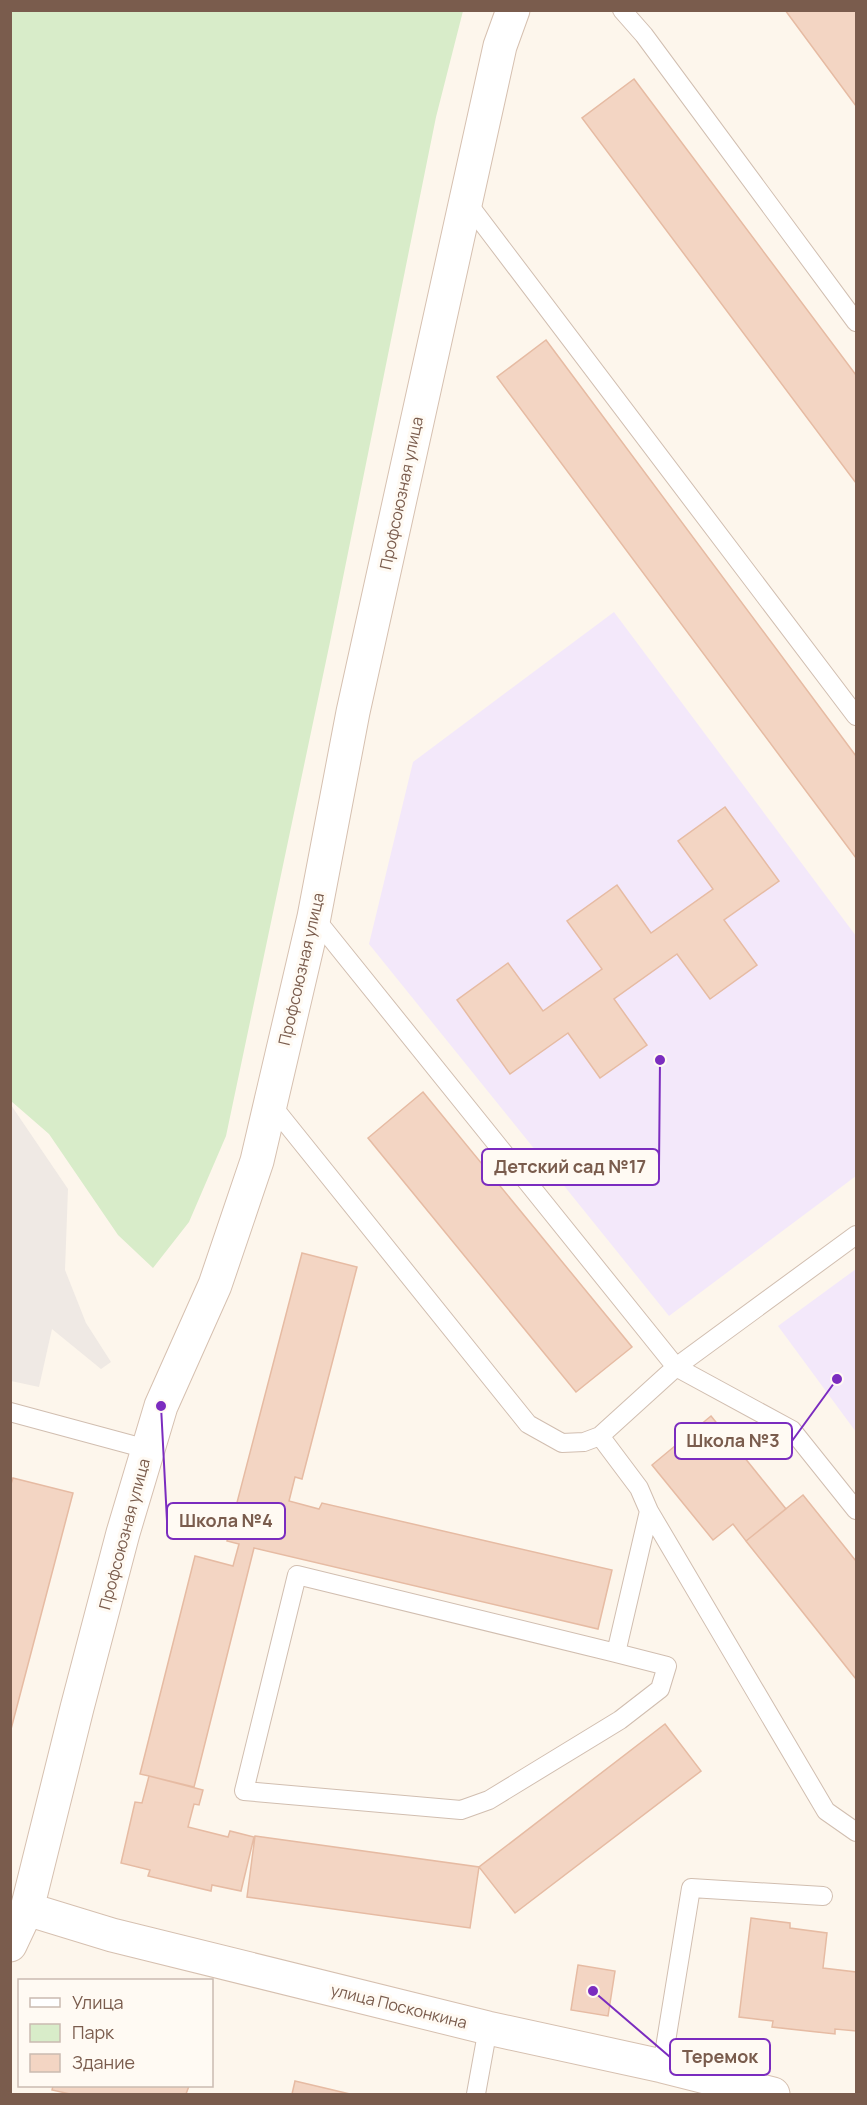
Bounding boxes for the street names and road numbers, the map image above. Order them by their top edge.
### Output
street label: Профсоюзная улица [374,415,428,571]
street label: Профсоюзная улица [273,891,329,1047]
street label: Профсоюзная улица [93,1456,155,1612]
street label: улица Посконкина [328,1978,470,2034]

